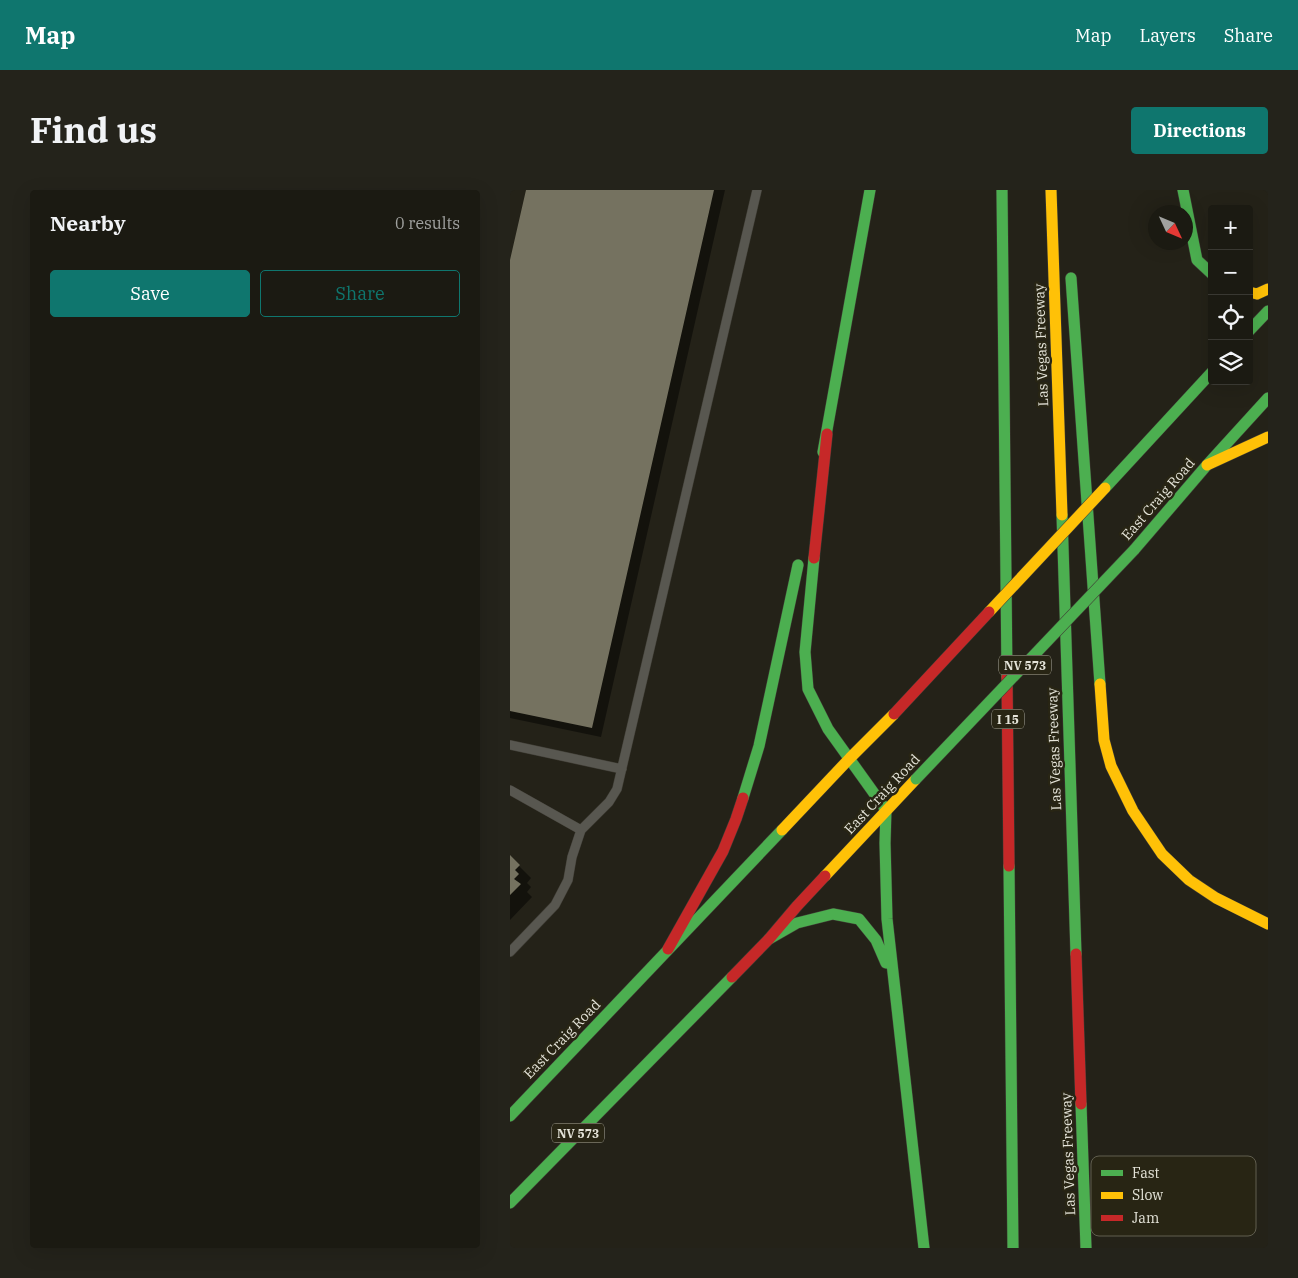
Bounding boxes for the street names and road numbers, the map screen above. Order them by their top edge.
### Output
street label: Las Vegas Freeway [1030,283,1052,407]
street label: East Craig Road [1117,454,1199,544]
road number: NV 573 [999,656,1051,674]
street label: Las Vegas Freeway [1043,687,1065,811]
road number: I 15 [992,710,1024,728]
street label: East Craig Road [840,750,924,838]
street label: East Craig Road [520,995,605,1082]
street label: Las Vegas Freeway [1057,1092,1079,1216]
road number: NV 573 [552,1124,604,1142]

